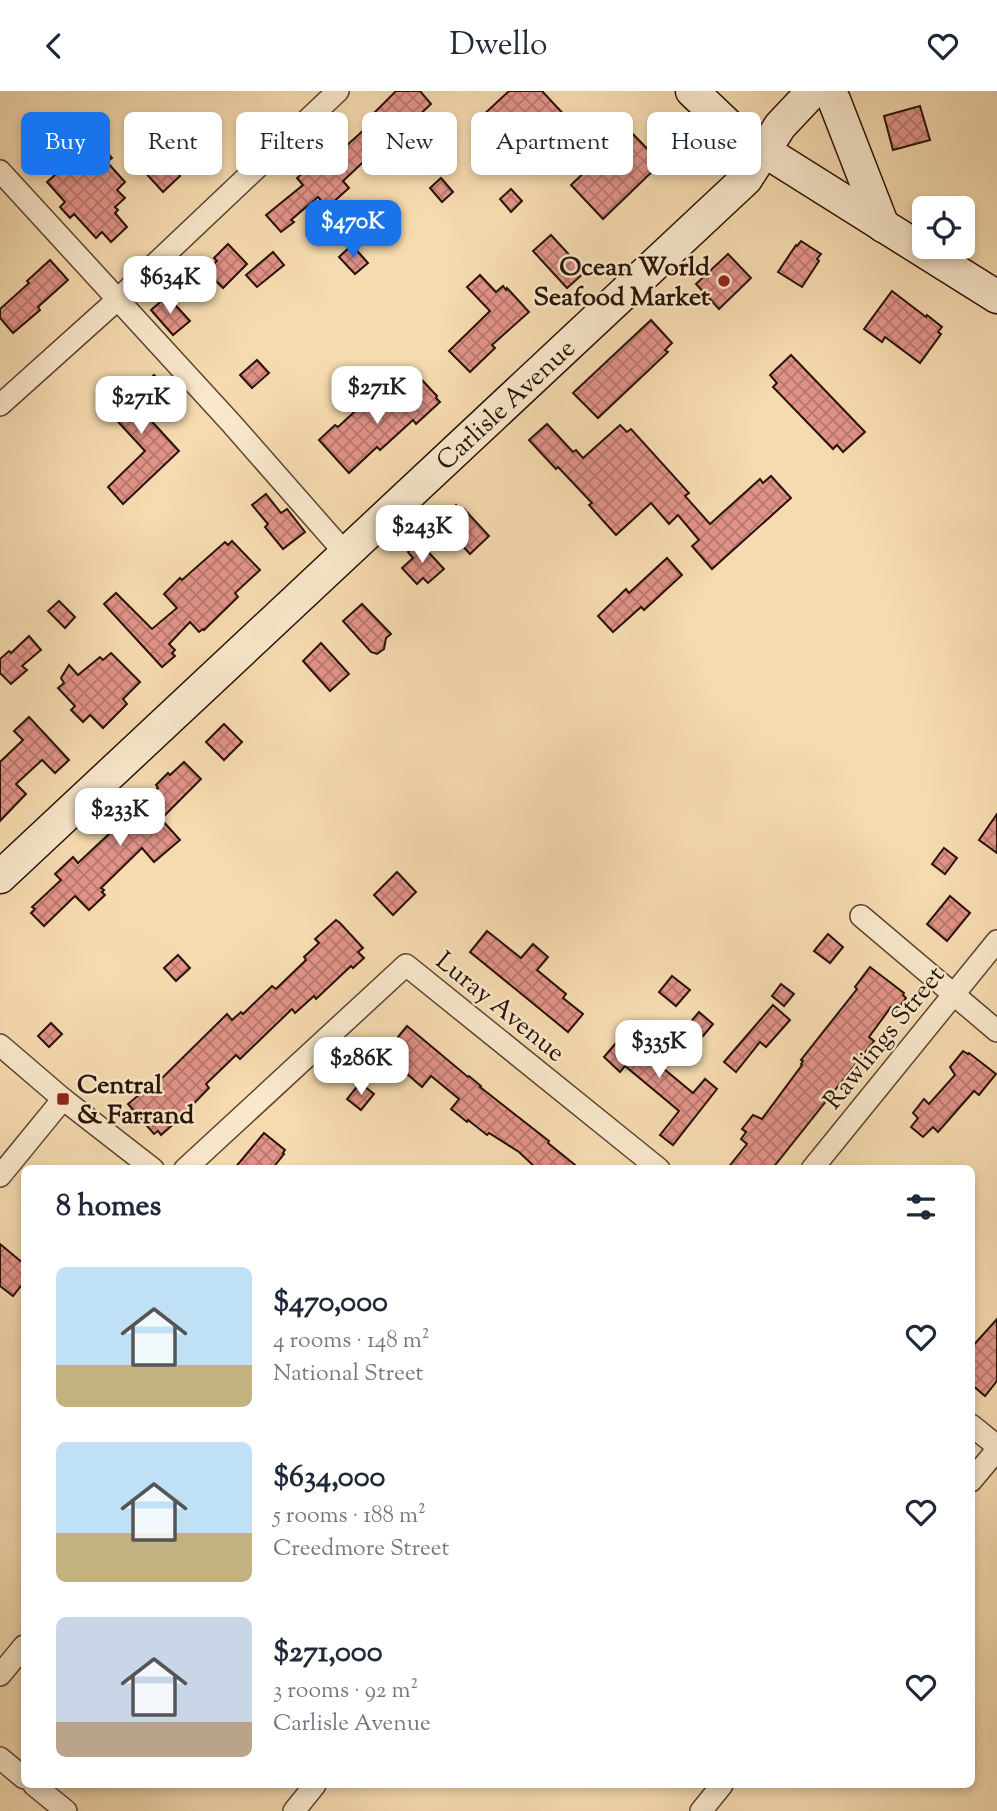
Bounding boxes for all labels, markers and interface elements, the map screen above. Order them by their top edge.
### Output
text: Dwello [449,23,548,69]
icon: back [35,27,73,65]
icon: heart [924,27,962,65]
chip: Buy [21,112,110,175]
chip: Rent [124,112,222,175]
chip: Filters [236,112,348,175]
chip: New [362,112,457,175]
chip: Apartment [471,112,633,175]
chip: House [647,112,761,175]
map controls [912,196,975,259]
button: locate [912,196,975,259]
pin: $470K [304,201,402,260]
text: $470K [321,206,385,239]
place label: Ocean World Seafood Market [534,250,710,317]
pin: $634K [121,257,219,316]
text: $634K [139,262,201,295]
marker: Ocean World Seafood Market [716,273,732,289]
street label: Carlisle Avenue [429,332,584,480]
pin: $271K [328,367,426,426]
text: $271K [347,372,407,405]
pin: $271K [92,377,190,436]
text: $271K [111,382,171,415]
pin: $243K [373,505,471,565]
text: $243K [392,511,452,544]
pin: $233K [71,789,169,848]
text: $233K [91,794,149,827]
street label: Luray Avenue [427,944,572,1072]
street label: Rawlings Street [816,959,954,1118]
pin: $335K [610,1021,708,1080]
text: $335K [631,1026,687,1059]
pin: $286K [312,1037,410,1097]
text: $286K [330,1043,392,1076]
place label: Central & Farrand [77,1068,194,1135]
marker: Central & Farrand [55,1091,71,1107]
text: 8 homes [56,1186,161,1229]
icon: filters [902,1188,940,1226]
text: $470,000 [273,1282,388,1325]
icon: home [112,1295,196,1379]
icon: heart [902,1318,940,1356]
text: 4 rooms · 148 m² [273,1325,430,1358]
text: National Street [273,1358,423,1391]
text: $634,000 [273,1457,385,1500]
icon: home [112,1470,196,1554]
icon: heart [902,1493,940,1531]
text: 5 rooms · 188 m² [273,1500,426,1533]
text: Creedmore Street [273,1533,449,1566]
text: $271,000 [273,1632,383,1675]
icon: home [112,1645,196,1729]
icon: heart [902,1668,940,1706]
text: 3 rooms · 92 m² [273,1675,418,1708]
text: Carlisle Avenue [273,1708,431,1741]

